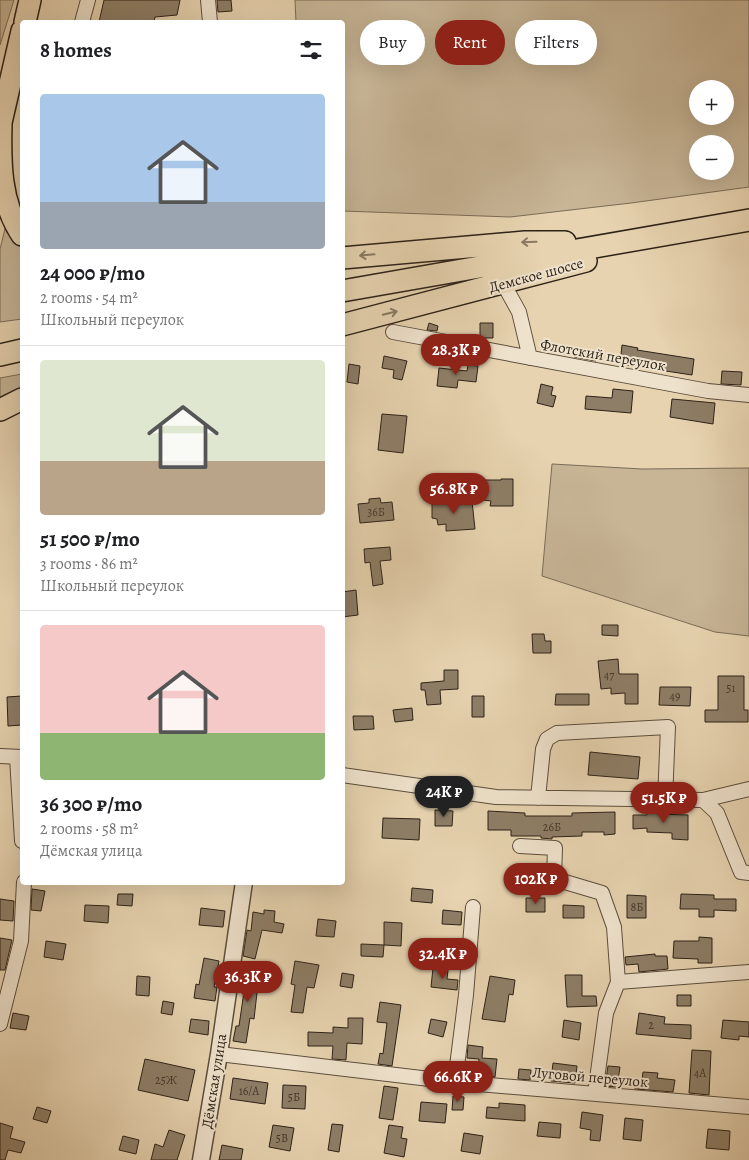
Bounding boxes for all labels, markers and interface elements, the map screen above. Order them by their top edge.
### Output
chip: Buy [360,20,425,65]
chip: Rent [435,20,505,65]
chip: Filters [515,20,597,65]
text: 8 homes [40,36,112,64]
icon: filters [297,36,325,64]
map controls [689,80,734,180]
button: + [689,80,734,125]
icon: home [138,127,228,217]
button: − [689,135,734,180]
one-way arrow [521,237,538,247]
one-way arrow [359,251,375,260]
street label: Демское шоссе [487,253,586,297]
text: 24 000 ₽/mo [40,259,145,287]
text: 2 rooms · 54 m² [40,287,138,309]
one-way arrow [381,308,397,317]
text: Школьный переулок [40,309,184,331]
pin: 28.3K ₽ [410,334,502,376]
street label: Флотский переулок [539,334,667,376]
text: 28.3K ₽ [432,339,480,361]
icon: home [138,392,228,482]
pin: 56.8K ₽ [408,472,500,515]
text: 56.8K ₽ [430,478,478,500]
house number: 36Б [367,504,385,520]
text: 51 500 ₽/mo [40,525,140,553]
text: 3 rooms · 86 m² [40,553,138,575]
text: Школьный переулок [40,575,184,597]
icon: home [138,657,228,747]
house number: 47 [604,667,615,683]
house number: 51 [726,680,736,696]
house number: 49 [670,688,680,704]
pin: 24K ₽ [409,776,479,818]
text: 24K ₽ [426,781,462,803]
pin: 51.5K ₽ [618,782,710,824]
text: 51.5K ₽ [641,787,687,809]
text: 36 300 ₽/mo [40,790,142,818]
text: 2 rooms · 58 m² [40,818,138,840]
house number: 26Б [543,819,561,835]
text: Дёмская улица [40,840,142,862]
pin: 102K ₽ [495,862,577,905]
text: 102K ₽ [515,868,557,890]
house number: 8Б [631,899,643,915]
pin: 32.4K ₽ [397,938,489,980]
text: 32.4K ₽ [419,943,467,965]
pin: 36.3K ₽ [202,960,294,1003]
text: 36.3K ₽ [224,966,272,988]
house number: 2 [648,1017,654,1033]
street label: Дёмская улица [197,1032,231,1130]
pin: 66.6K ₽ [412,1060,504,1103]
street label: Луговой переулок [531,1062,649,1092]
house number: 4А [694,1065,707,1081]
text: 66.6K ₽ [434,1066,482,1088]
house number: 25Ж [155,1072,177,1088]
house number: 16/А [239,1083,260,1099]
house number: 5Б [288,1089,300,1105]
house number: 5В [276,1130,288,1146]

